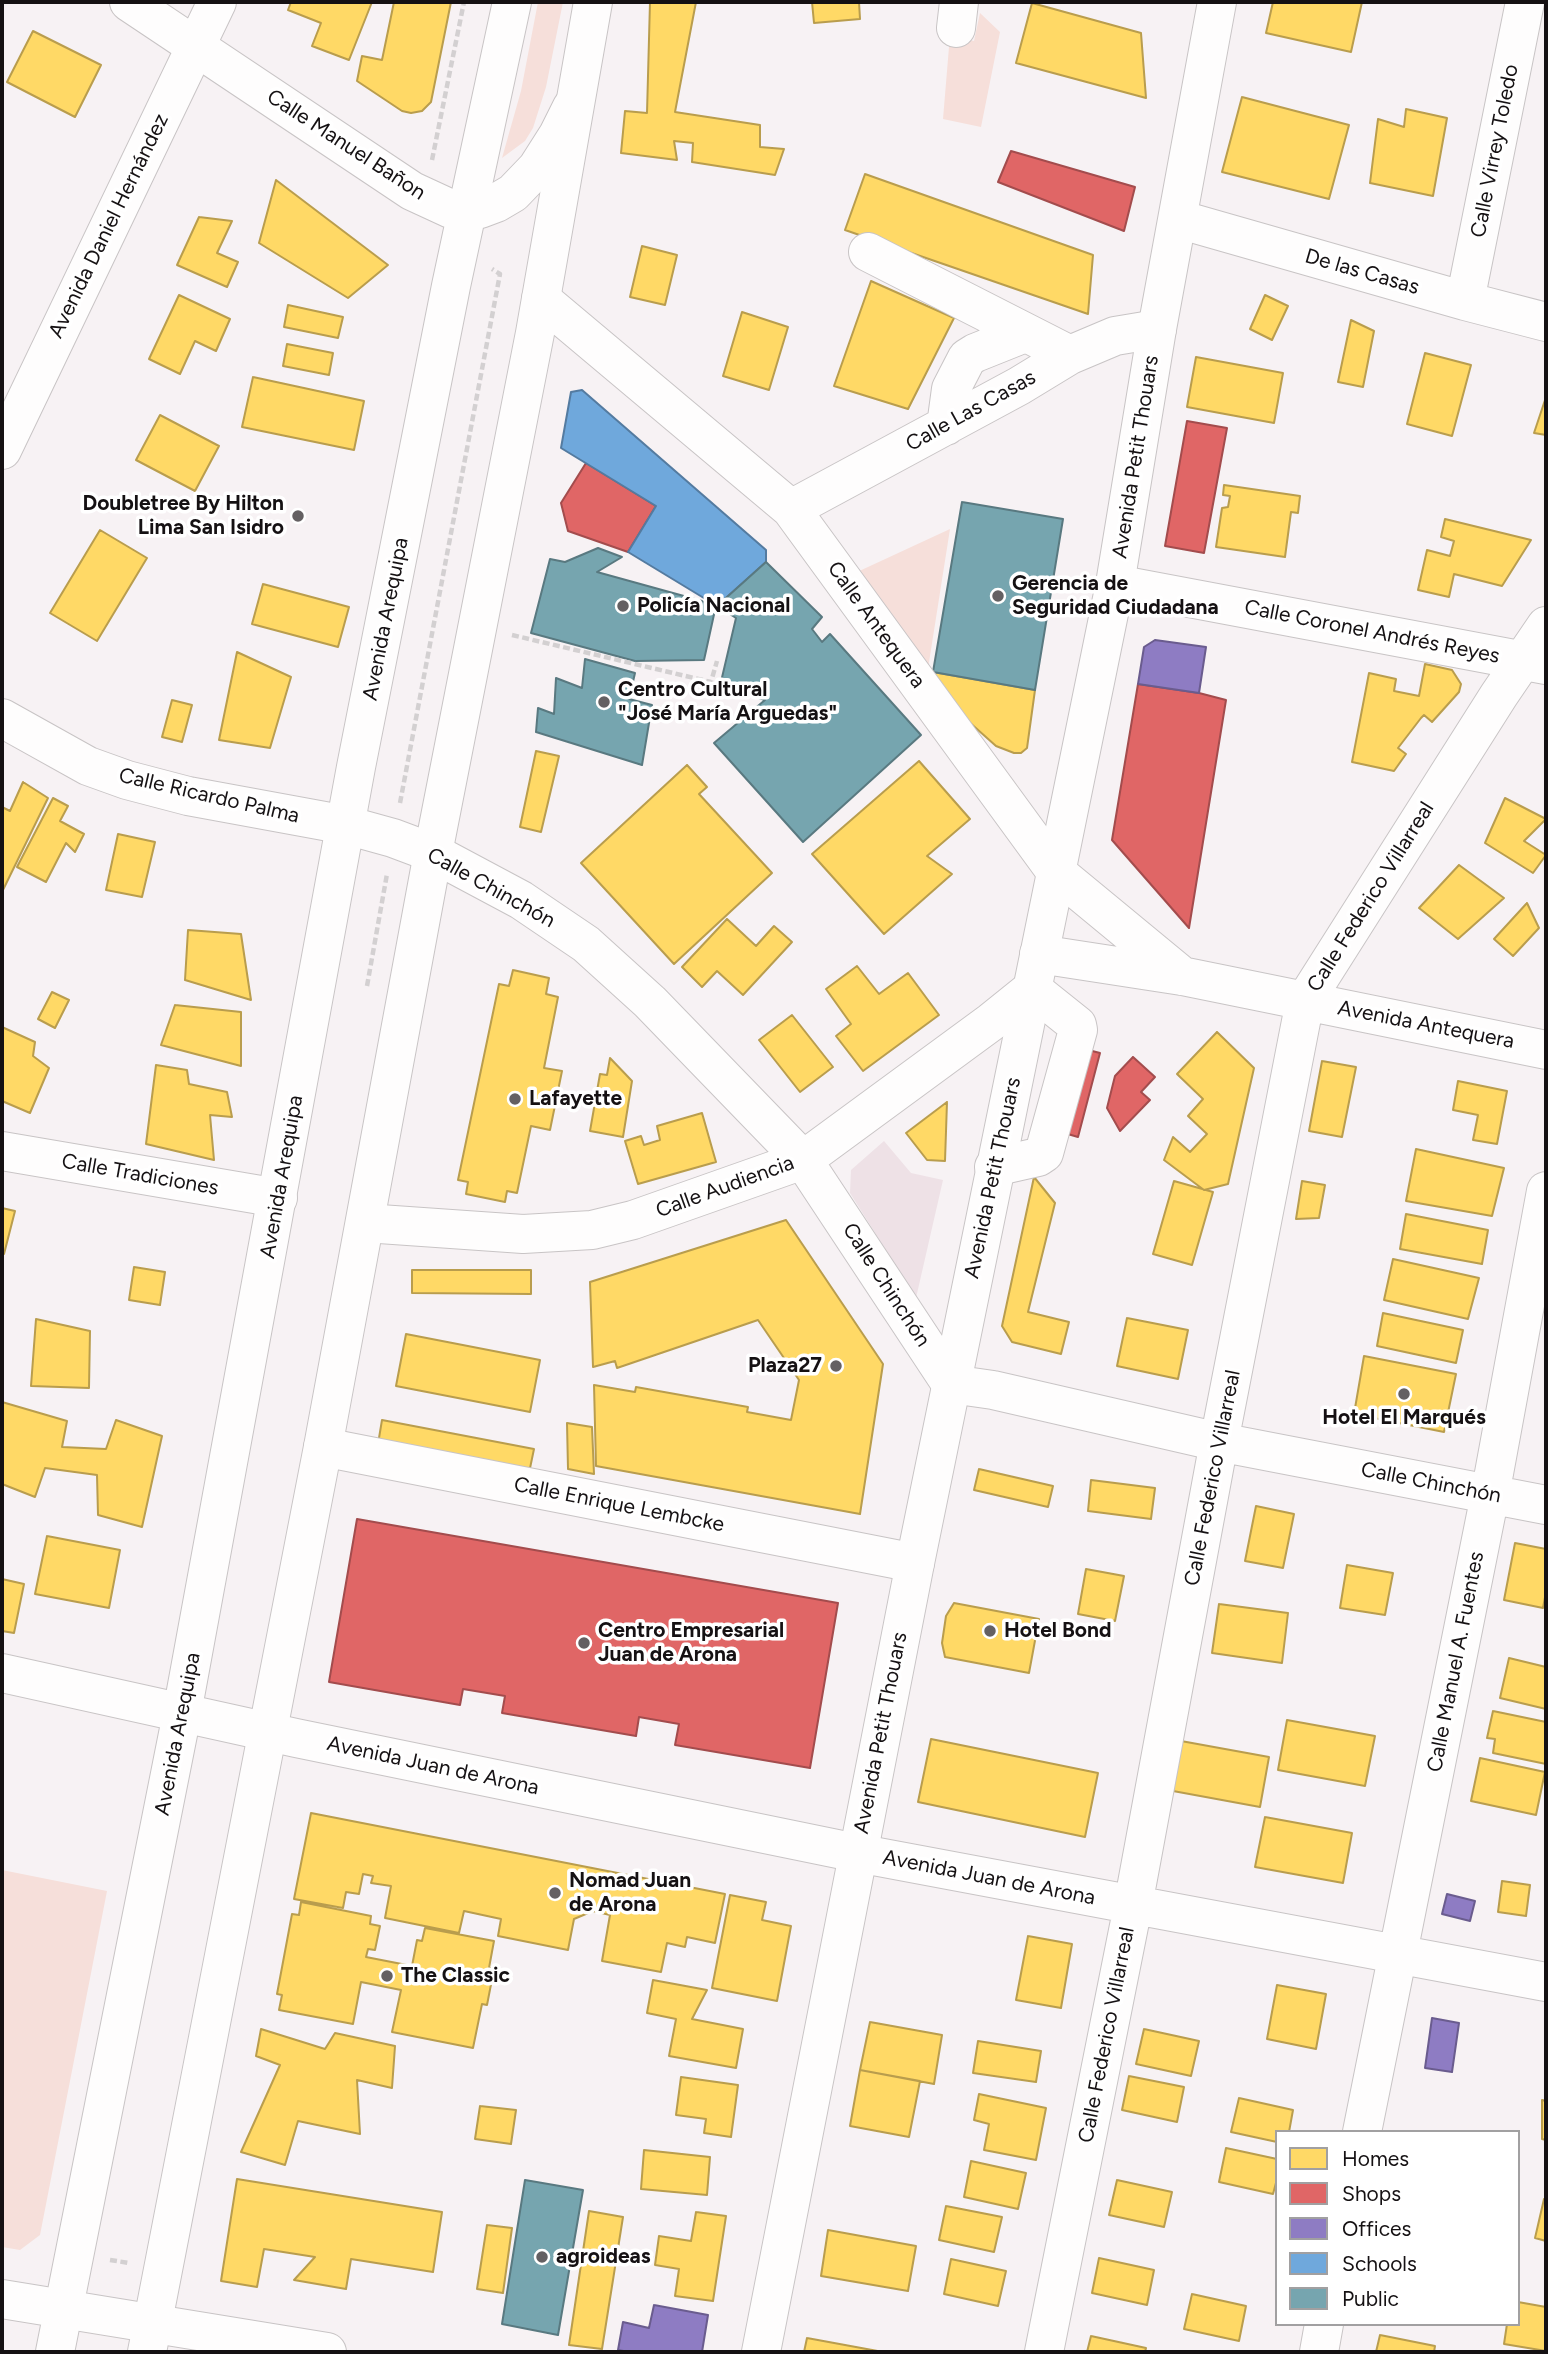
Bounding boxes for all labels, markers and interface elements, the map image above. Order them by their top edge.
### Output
street label: Calle Virrey Toledo [1466,62,1524,240]
street label: Calle Manuel Bañon [262,84,430,206]
street label: Avenida Daniel Hernández [44,110,174,342]
street label: De las Casas [1302,244,1422,300]
street label: Avenida Petit Thouars [1108,354,1164,560]
street label: Calle Las Casas [902,365,1040,457]
place label: Doubletree By Hilton Lima San Isidro [82,491,284,541]
marker: Doubletree By Hilton Lima San Isidro [290,508,306,524]
street label: Avenida Arequipa [358,535,414,703]
street label: Calle Antequera [822,557,930,693]
place label: Gerencia de Seguridad Ciudadana [1012,571,1219,621]
marker: Gerencia de Seguridad Ciudadana [990,588,1006,604]
place label: Policía Nacional [637,593,790,619]
street label: Calle Coronel Andrés Reyes [1242,595,1502,669]
marker: Policía Nacional [615,598,631,614]
place label: Centro Cultural "José María Arguedas" [618,677,837,727]
marker: Centro Cultural "José María Arguedas" [596,694,612,710]
street label: Calle Ricardo Palma [116,763,302,829]
street label: Calle Federico Villarreal [1302,797,1440,997]
street label: Calle Chinchón [423,843,559,933]
street label: Avenida Antequera [1336,996,1516,1054]
street label: Avenida Petit Thouars [959,1075,1027,1281]
place label: Lafayette [529,1086,622,1112]
marker: Lafayette [507,1091,523,1107]
street label: Avenida Arequipa [255,1093,309,1261]
street label: Calle Tradiciones [60,1149,220,1201]
street label: Calle Audiencia [653,1150,797,1224]
street label: Calle Chinchón [837,1219,935,1351]
place label: Plaza27 [748,1353,822,1379]
marker: Plaza27 [828,1358,844,1374]
street label: Calle Federico Villarreal [1180,1368,1246,1588]
marker: Hotel El Marqués [1396,1386,1412,1402]
place label: Hotel El Marqués [1322,1405,1486,1431]
street label: Calle Chinchón [1359,1457,1503,1509]
street label: Calle Enrique Lembcke [512,1472,726,1538]
street label: Calle Manuel A. Fuentes [1422,1550,1490,1774]
place label: Centro Empresarial Juan de Arona [598,1618,784,1668]
place label: Hotel Bond [1004,1618,1111,1644]
marker: Hotel Bond [982,1623,998,1639]
street label: Avenida Petit Thouars [849,1630,913,1836]
marker: Centro Empresarial Juan de Arona [576,1635,592,1651]
street label: Avenida Arequipa [150,1650,206,1818]
street label: Avenida Juan de Arona [325,1731,541,1801]
street label: Avenida Juan de Arona [881,1845,1097,1911]
place label: Nomad Juan de Arona [569,1868,691,1918]
marker: Nomad Juan de Arona [547,1885,563,1901]
street label: Calle Federico Villarreal [1074,1925,1140,2145]
place label: The Classic [401,1963,510,1989]
marker: The Classic [379,1968,395,1984]
legend [1275,2130,1520,2326]
text: Homes [1342,2146,1409,2171]
text: Shops [1342,2181,1401,2206]
text: Offices [1342,2216,1411,2241]
place label: agroideas [556,2244,651,2270]
marker: agroideas [534,2249,550,2265]
text: Schools [1342,2251,1417,2276]
text: Public [1342,2286,1399,2311]

